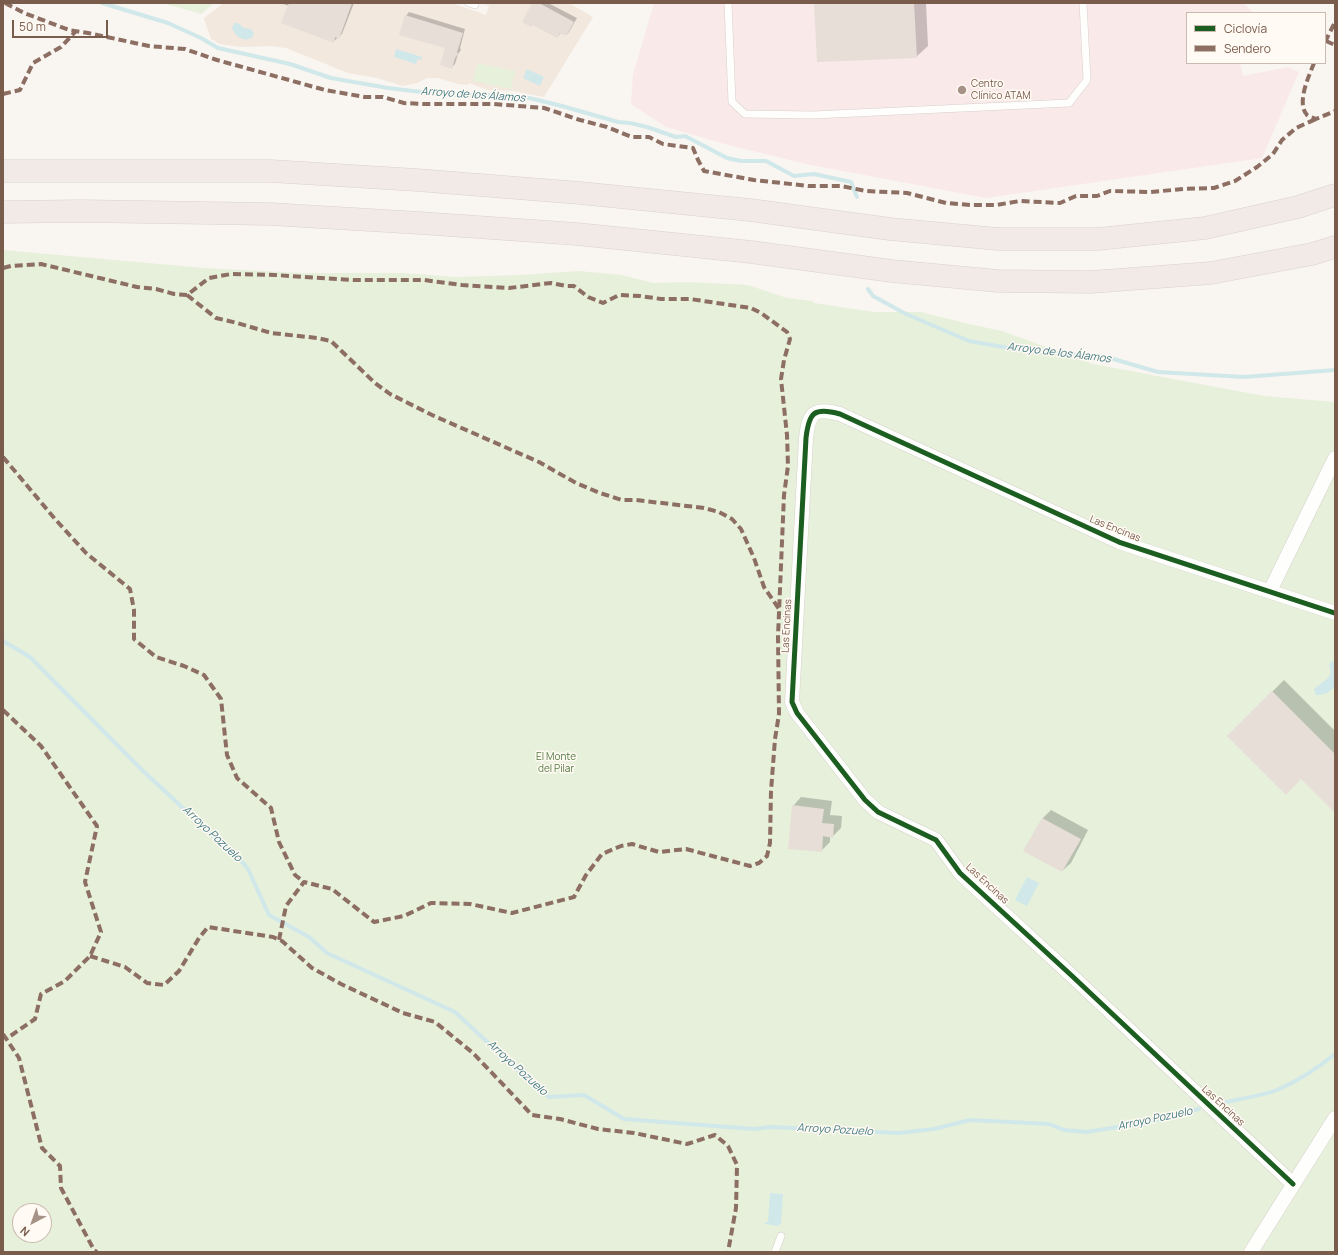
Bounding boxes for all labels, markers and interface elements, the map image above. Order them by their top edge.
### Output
scale bar [14,12,110,38]
legend [1186,12,1326,64]
text: 50 m [19,18,46,35]
text: Ciclovía [1224,20,1267,37]
text: Sendero [1224,40,1271,57]
place label: Centro Clínico ATAM [971,78,1031,102]
marker: Centro Clínico ATAM [956,84,968,96]
water label: Arroyo de los Álamos [420,85,526,105]
water label: Arroyo de los Álamos [1006,340,1112,366]
street label: Las Encinas [1088,513,1142,545]
street label: Las Encinas [780,599,794,653]
park label: El Monte del Pilar [536,751,576,774]
water label: Arroyo Pozuelo [180,803,244,865]
street label: Las Encinas [963,861,1011,907]
water label: Arroyo Pozuelo [484,1038,550,1098]
street label: Las Encinas [1199,1083,1247,1129]
water label: Arroyo Pozuelo [1116,1105,1194,1133]
water label: Arroyo Pozuelo [797,1121,873,1139]
north arrow [12,1203,52,1243]
text: N [17,1223,32,1240]

